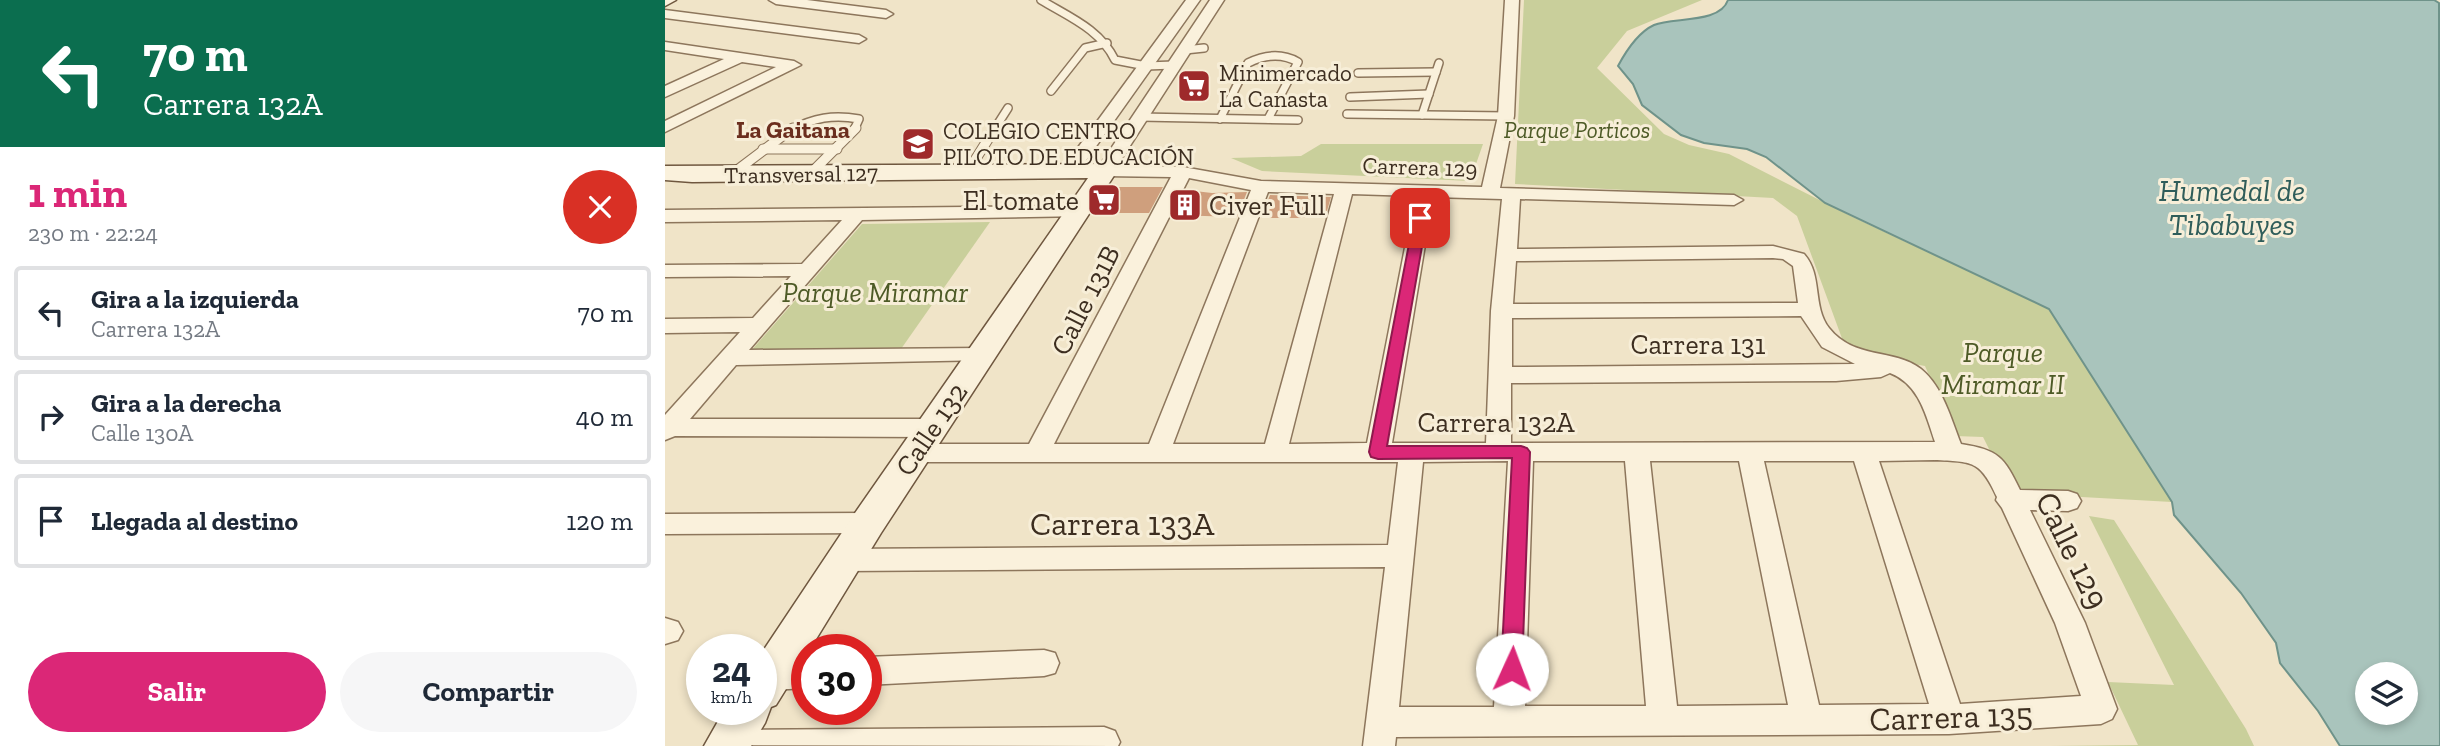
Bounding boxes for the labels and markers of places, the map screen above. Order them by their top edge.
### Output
place label: Minimercado La Canasta [1219,59,1352,113]
supermarket icon: Minimercado La Canasta [1175,67,1213,105]
place label: COLEGIO CENTRO PILOTO DE EDUCACIÓN [943,117,1194,171]
school or university icon: COLEGIO CENTRO PILOTO DE EDUCACIÓN [899,125,937,163]
supermarket icon: El tomate [1085,181,1123,219]
place label: El tomate [963,184,1079,217]
building icon: Civer Full [1166,186,1204,224]
pin [1390,188,1450,248]
place label: Civer Full [1209,189,1325,222]

